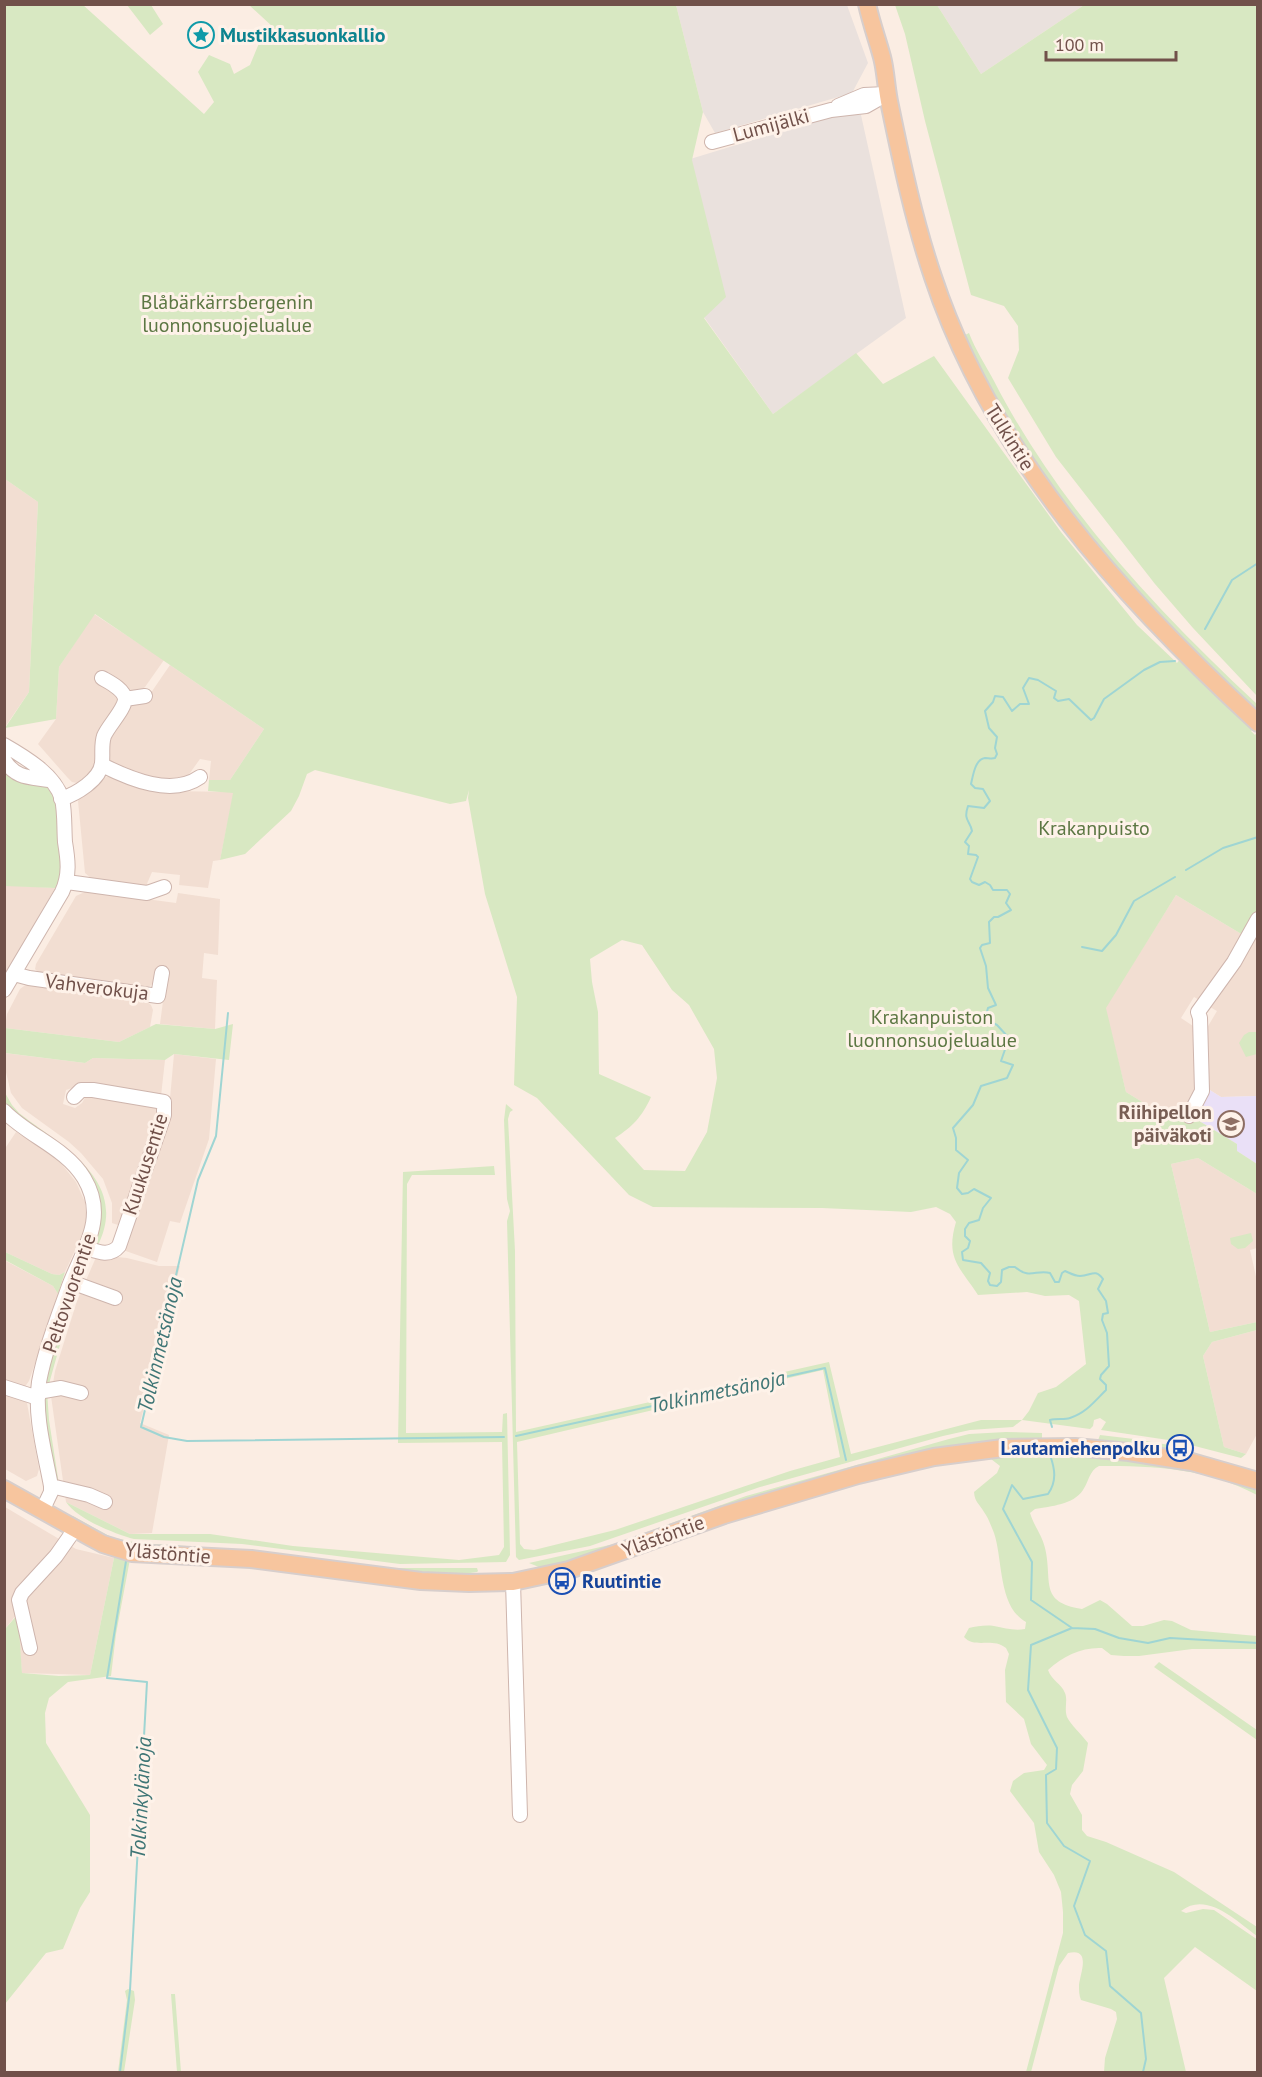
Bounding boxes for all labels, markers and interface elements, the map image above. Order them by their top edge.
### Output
place icon: Mustikkasuonkallio [186,20,216,50]
place label: Mustikkasuonkallio [220,22,386,48]
scale bar [1046,24,1176,62]
text: 100 m [1055,33,1104,56]
street label: Lumijälki [730,102,812,148]
park label: Blåbärkärrsbergenin luonnonsuojelualue [141,289,313,338]
street label: Tulkintie [979,399,1041,475]
park label: Krakanpuisto [1038,815,1150,841]
street label: Vahverokuja [43,968,150,1006]
park label: Krakanpuiston luonnonsuojelualue [847,1004,1017,1053]
place label: Riihipellon päiväkoti [1119,1099,1212,1148]
school or university icon: Riihipellon päiväkoti [1216,1109,1246,1139]
street label: Kuukusentie [116,1110,174,1218]
street label: Peltovuorentie [36,1230,102,1356]
water label: Tolkinmetsänoja [131,1274,188,1415]
water label: Tolkinmetsänoja [646,1364,788,1419]
bus stop icon: Lautamiehenpolku [1165,1433,1195,1463]
place label: Lautamiehenpolku [1001,1435,1160,1461]
street label: Ylästöntie [618,1509,708,1563]
street label: Ylästöntie [124,1536,212,1570]
bus stop icon: Ruutintie [547,1566,577,1596]
place label: Ruutintie [582,1568,661,1594]
water label: Tolkinkylänoja [124,1735,157,1860]

